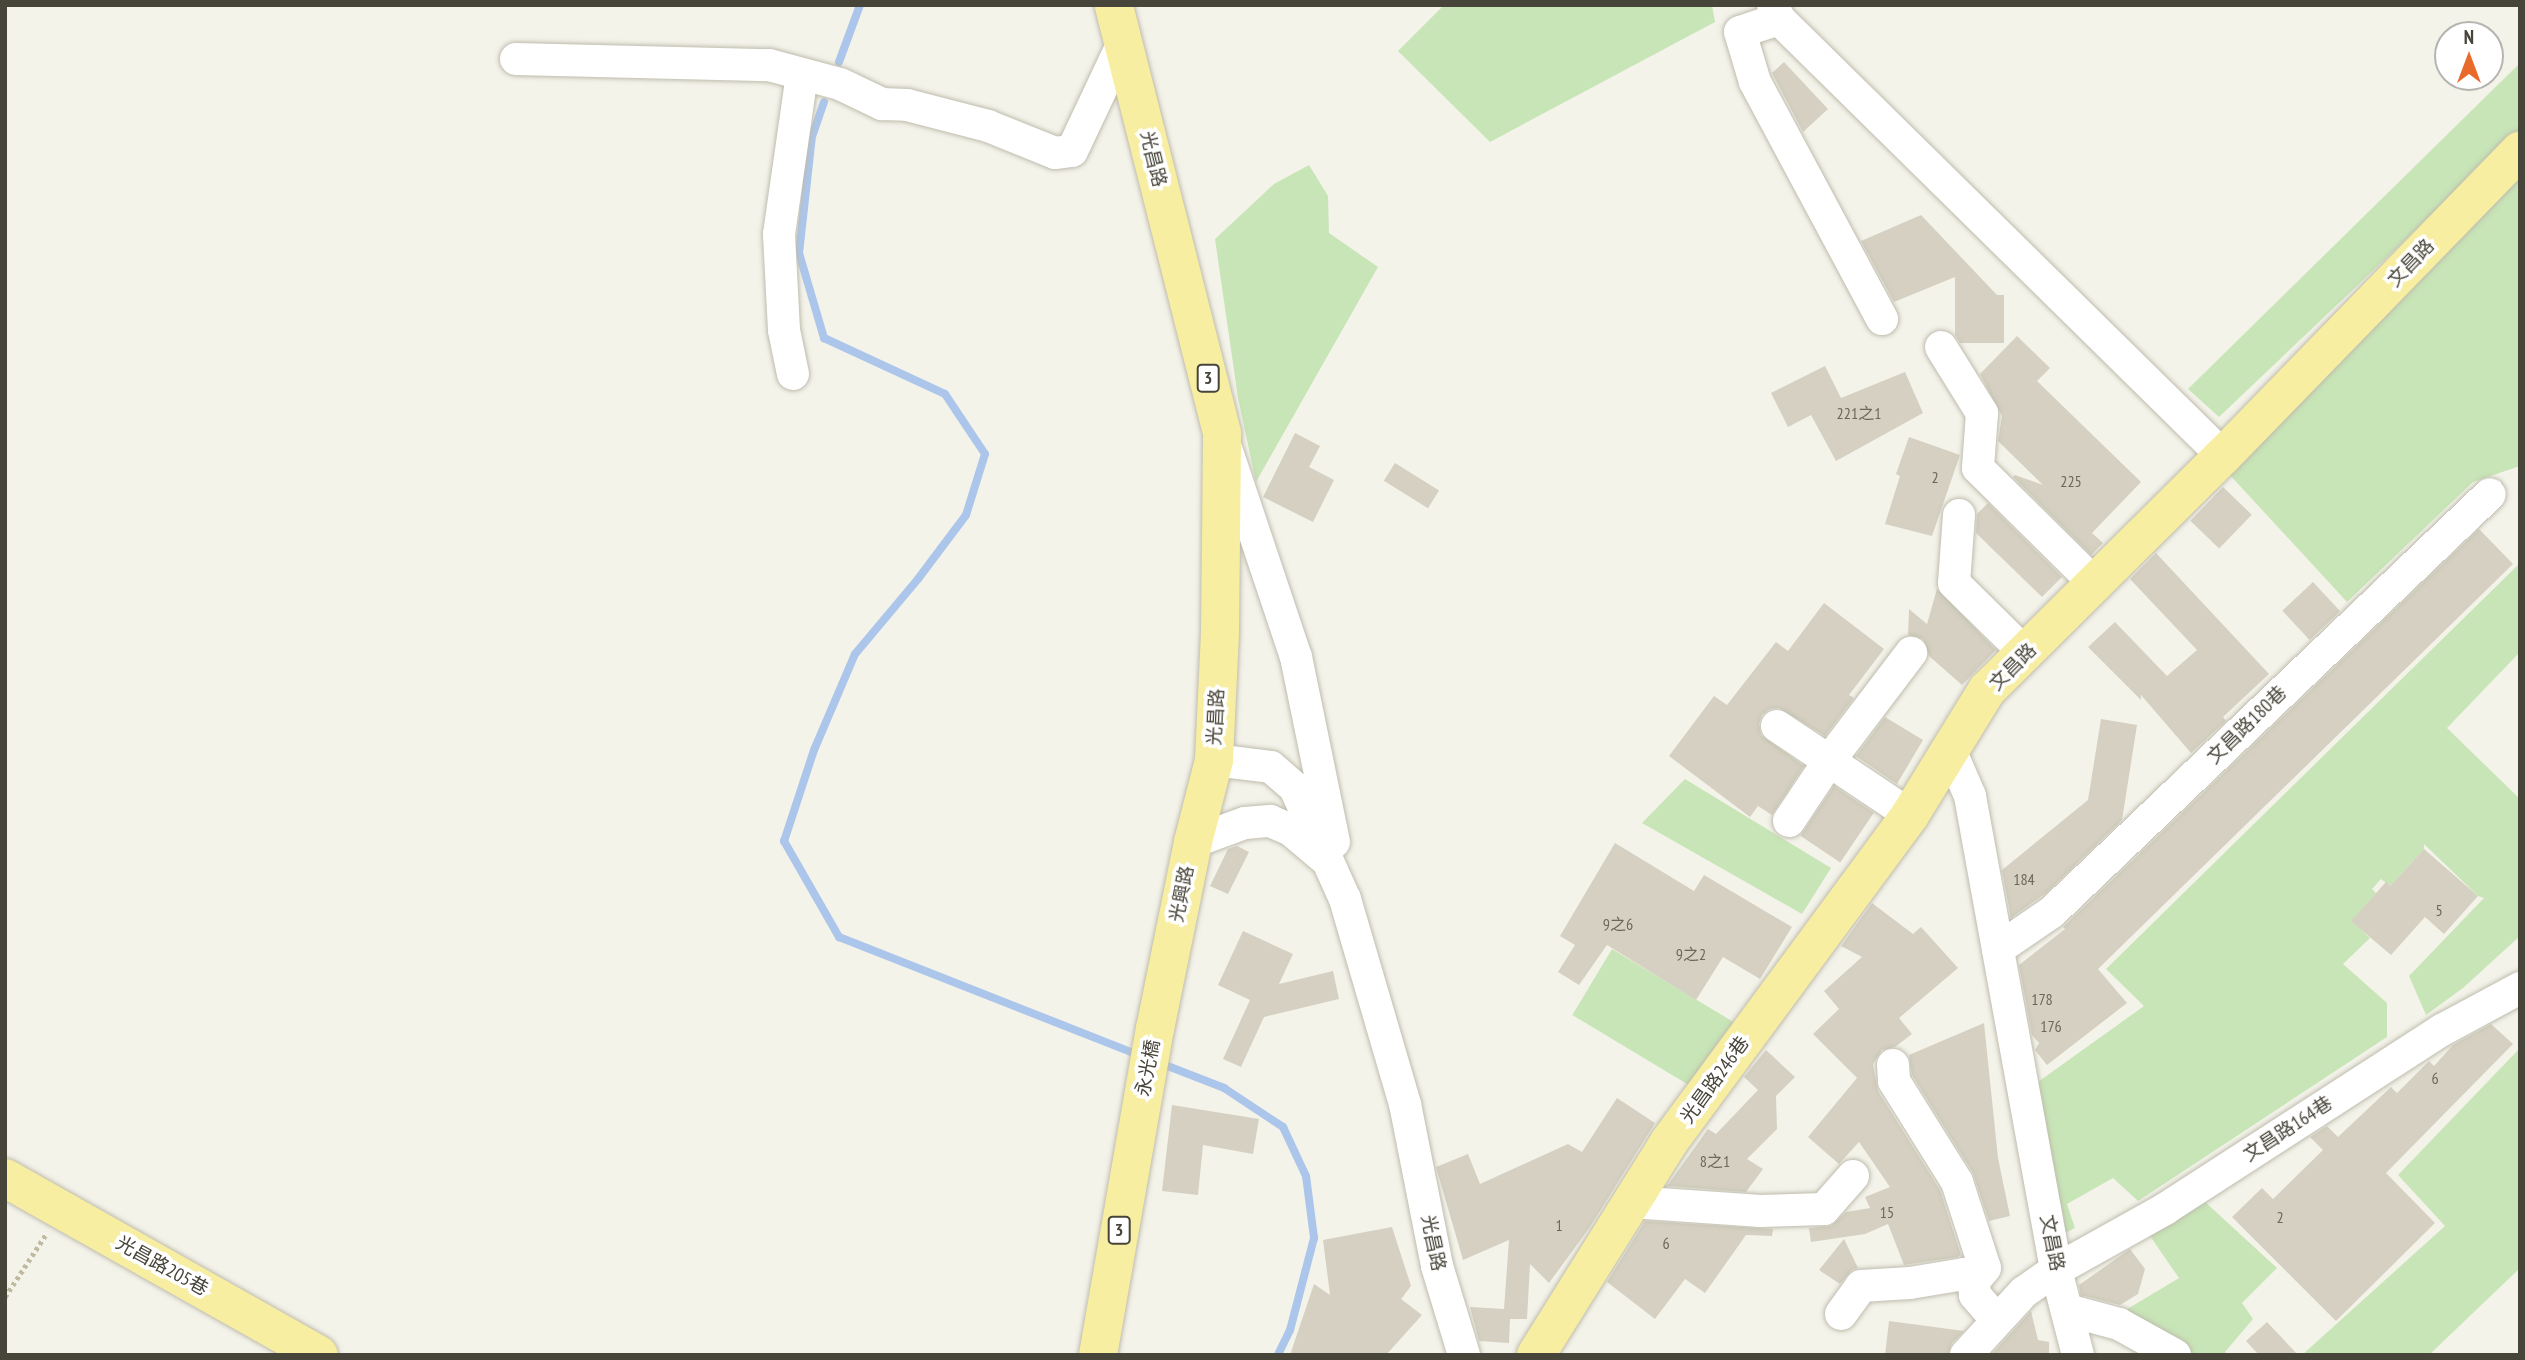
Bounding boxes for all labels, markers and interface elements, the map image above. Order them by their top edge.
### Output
north arrow [2434,21,2504,91]
text: N [2464,25,2474,49]
street label: 光昌路 [1135,129,1171,189]
street label: 文昌路 [2383,235,2439,291]
road number: 3 [1196,364,1220,392]
house number: 221之1 [1837,403,1881,423]
house number: 2 [1931,467,1939,487]
house number: 225 [2060,471,2082,491]
street label: 文昌路 [1985,639,2041,695]
street label: 文昌路180巷 [2203,681,2291,769]
street label: 光昌路 [1203,688,1229,746]
street label: 光興路 [1165,864,1199,924]
house number: 184 [2013,869,2035,889]
house number: 5 [2435,900,2443,920]
house number: 9之6 [1603,914,1633,934]
house number: 9之2 [1676,944,1706,964]
house number: 178 [2031,989,2053,1009]
house number: 176 [2040,1016,2062,1036]
street label: 光昌路246巷 [1676,1032,1754,1128]
street label: 永光橋 [1131,1038,1165,1098]
house number: 6 [2431,1068,2439,1088]
street label: 文昌路164巷 [2239,1092,2337,1166]
house number: 8之1 [1700,1151,1730,1171]
house number: 15 [1880,1202,1894,1222]
house number: 2 [2276,1207,2284,1227]
street label: 光昌路 [1416,1213,1450,1273]
street label: 文昌路 [2035,1213,2069,1273]
house number: 1 [1555,1215,1563,1235]
road number: 3 [1107,1216,1131,1245]
street label: 光昌路205巷 [112,1231,212,1301]
house number: 6 [1662,1233,1670,1253]

